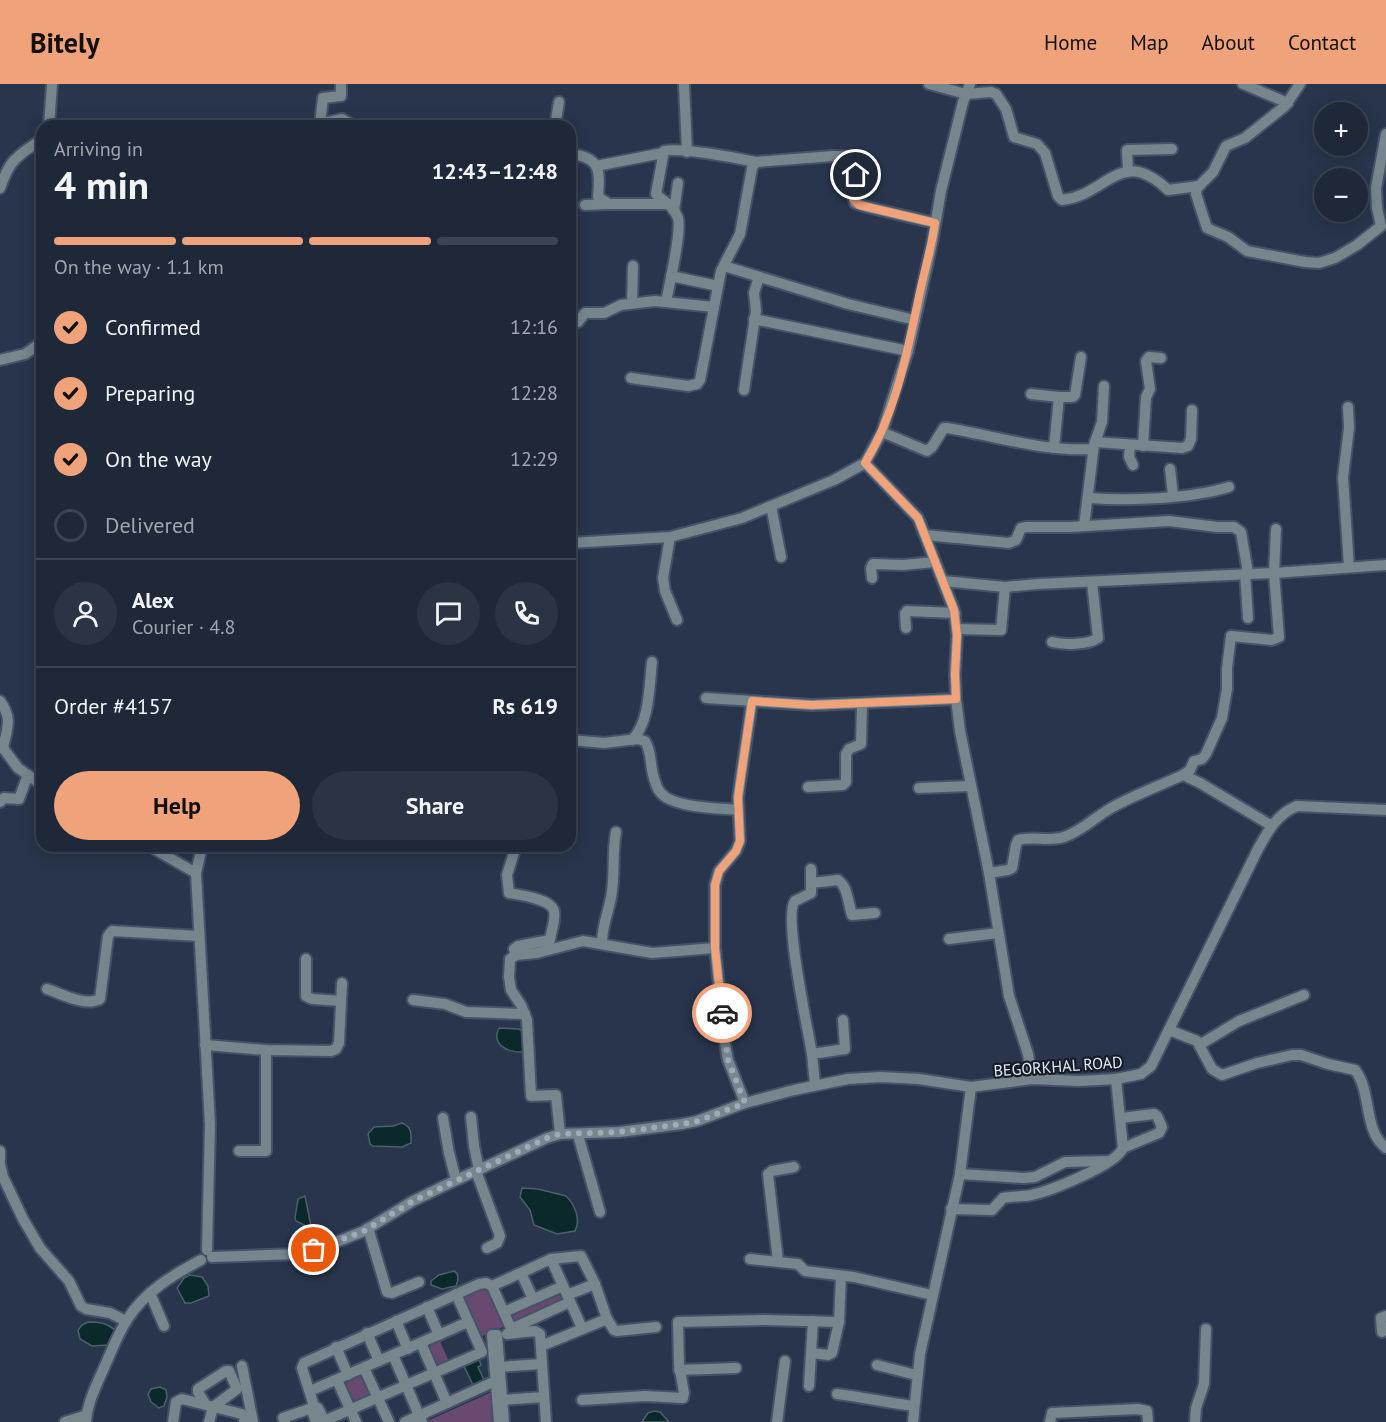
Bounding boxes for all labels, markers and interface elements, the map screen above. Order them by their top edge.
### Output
text: Bitely [30,24,100,61]
text: Home [1044,29,1097,56]
text: Map [1130,29,1169,56]
text: About [1202,29,1255,56]
text: Contact [1288,29,1356,56]
map controls [1314,102,1368,222]
button: + [1314,102,1368,156]
text: Arriving in [54,136,143,162]
pin [830,149,881,200]
text: 12:43–12:48 [432,157,558,185]
icon: home [839,158,872,191]
text: 4 min [54,159,149,210]
button: − [1314,168,1368,222]
text: On the way · 1.1 km [54,254,224,280]
icon: check [54,311,87,344]
text: Confirmed [105,313,201,341]
text: 12:16 [510,314,558,340]
icon: check [54,377,87,410]
text: Preparing [105,379,195,407]
text: 12:28 [510,380,558,406]
icon: check [54,443,87,476]
text: On the way [105,445,212,473]
text: 12:29 [510,446,558,472]
text: Delivered [105,511,195,539]
button: person [54,582,117,645]
button: chat [417,582,480,645]
button: phone [495,582,558,645]
text: Alex [132,586,174,614]
text: Courier · 4.8 [132,614,235,640]
text: Order #4157 [54,692,173,720]
text: Rs 619 [492,692,558,720]
button: Help [54,771,300,840]
button: Share [312,771,558,840]
courier [692,983,752,1043]
icon: car [706,997,739,1030]
street label: BEGORKHAL ROAD [993,1052,1123,1080]
pin [288,1224,339,1275]
icon: bag [297,1233,330,1266]

